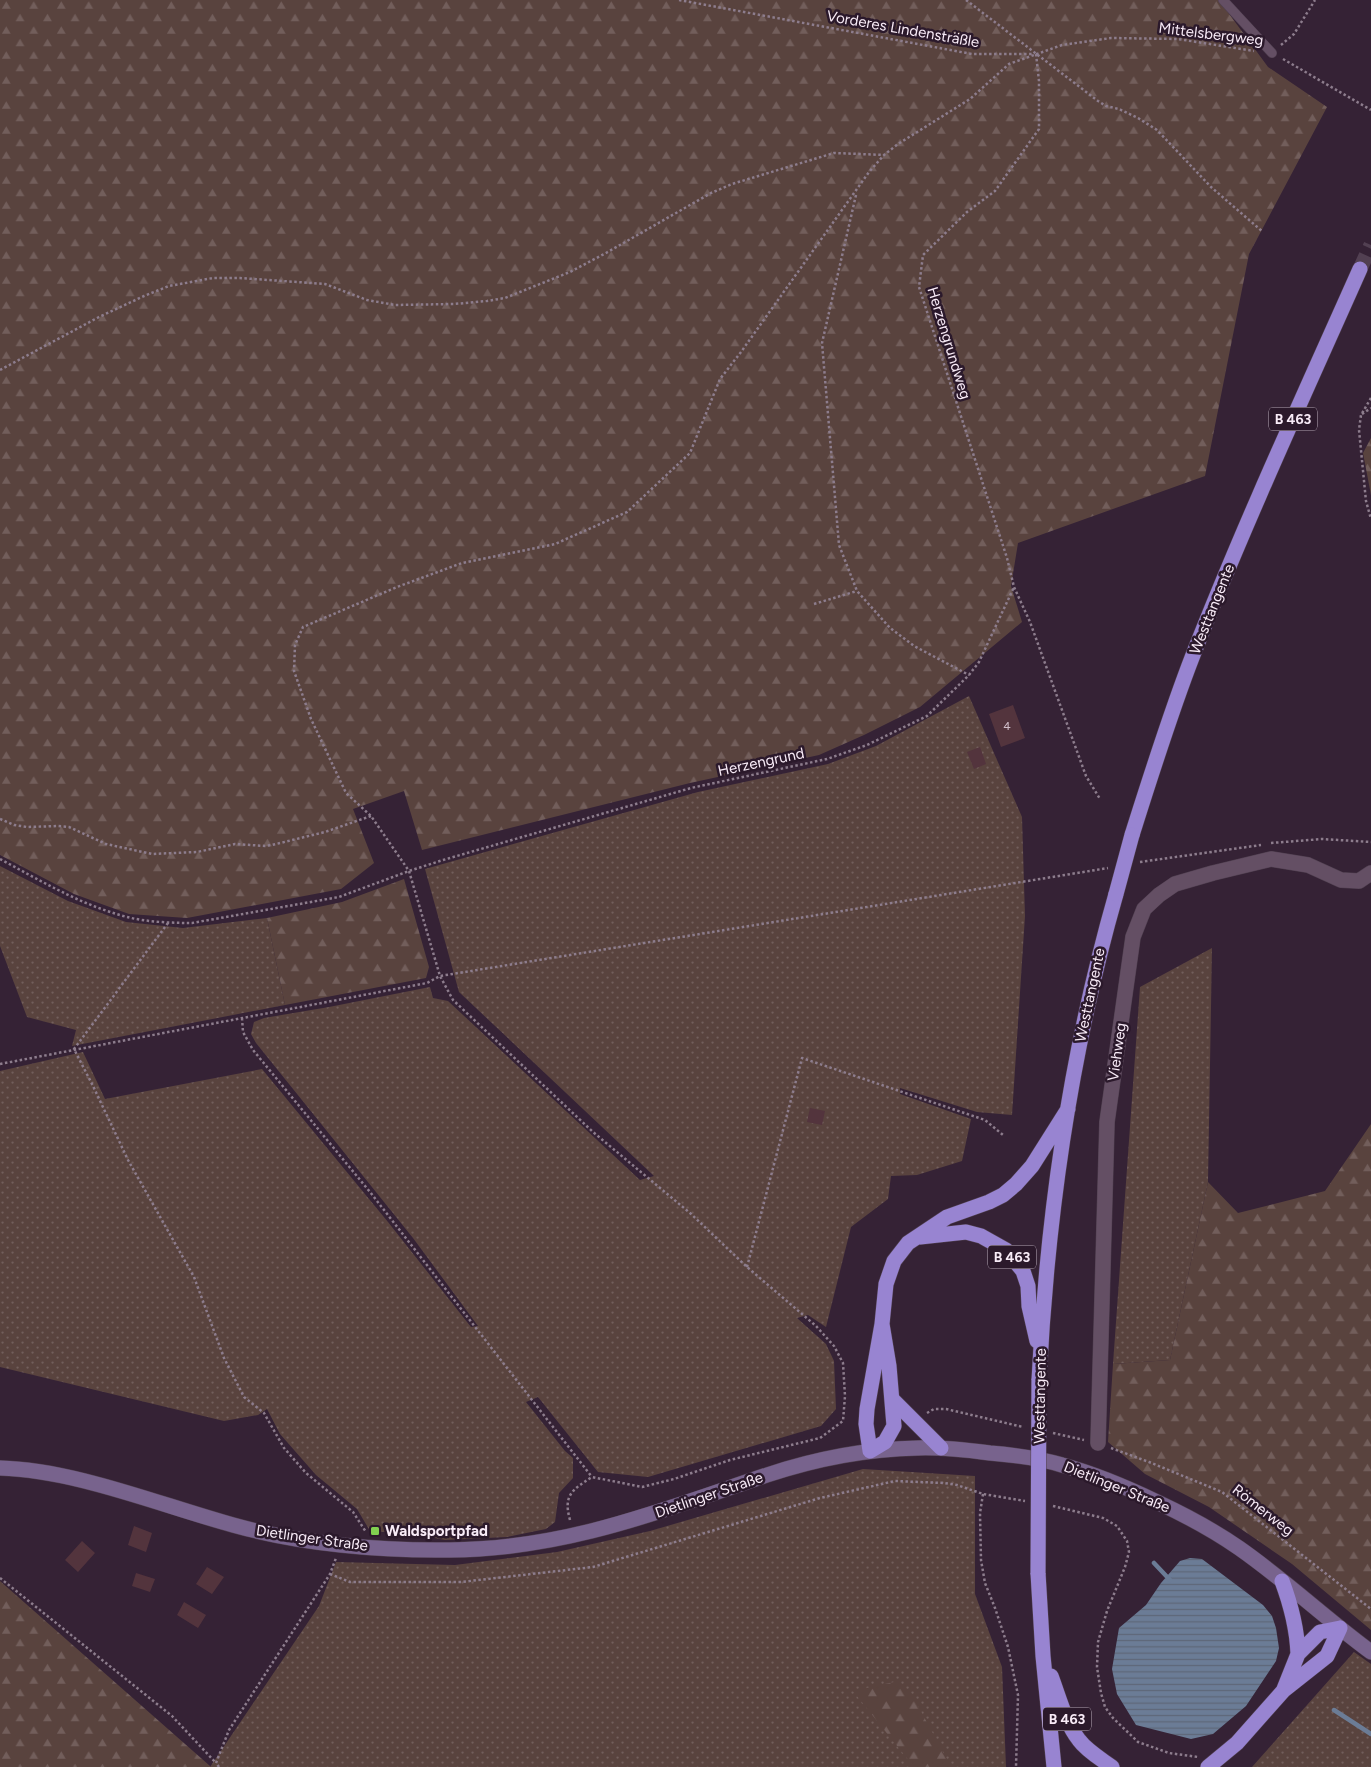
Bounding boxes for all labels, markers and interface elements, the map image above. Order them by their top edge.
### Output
street label: Vorderes Lindensträßle [825,7,981,51]
street label: Mittelsbergweg [1158,19,1264,49]
street label: Herzengrundweg [923,285,975,401]
road number: B 463 [1269,408,1317,430]
street label: Westtangente [1186,561,1238,657]
house number: 4 [1003,719,1011,733]
street label: Herzengrund [716,744,806,780]
street label: Westtangente [1071,946,1109,1044]
street label: Viehweg [1104,1022,1130,1082]
road number: B 463 [988,1246,1036,1268]
street label: Westtangente [1030,1348,1050,1444]
street label: Dietlinger Straße [1061,1458,1173,1516]
street label: Dietlinger Straße [653,1468,765,1522]
street label: Römerweg [1229,1481,1297,1539]
street label: Dietlinger Straße [255,1521,369,1555]
place label: Waldsportpfad [385,1522,488,1540]
marker: Waldsportpfad [369,1525,381,1537]
road number: B 463 [1043,1708,1091,1730]

